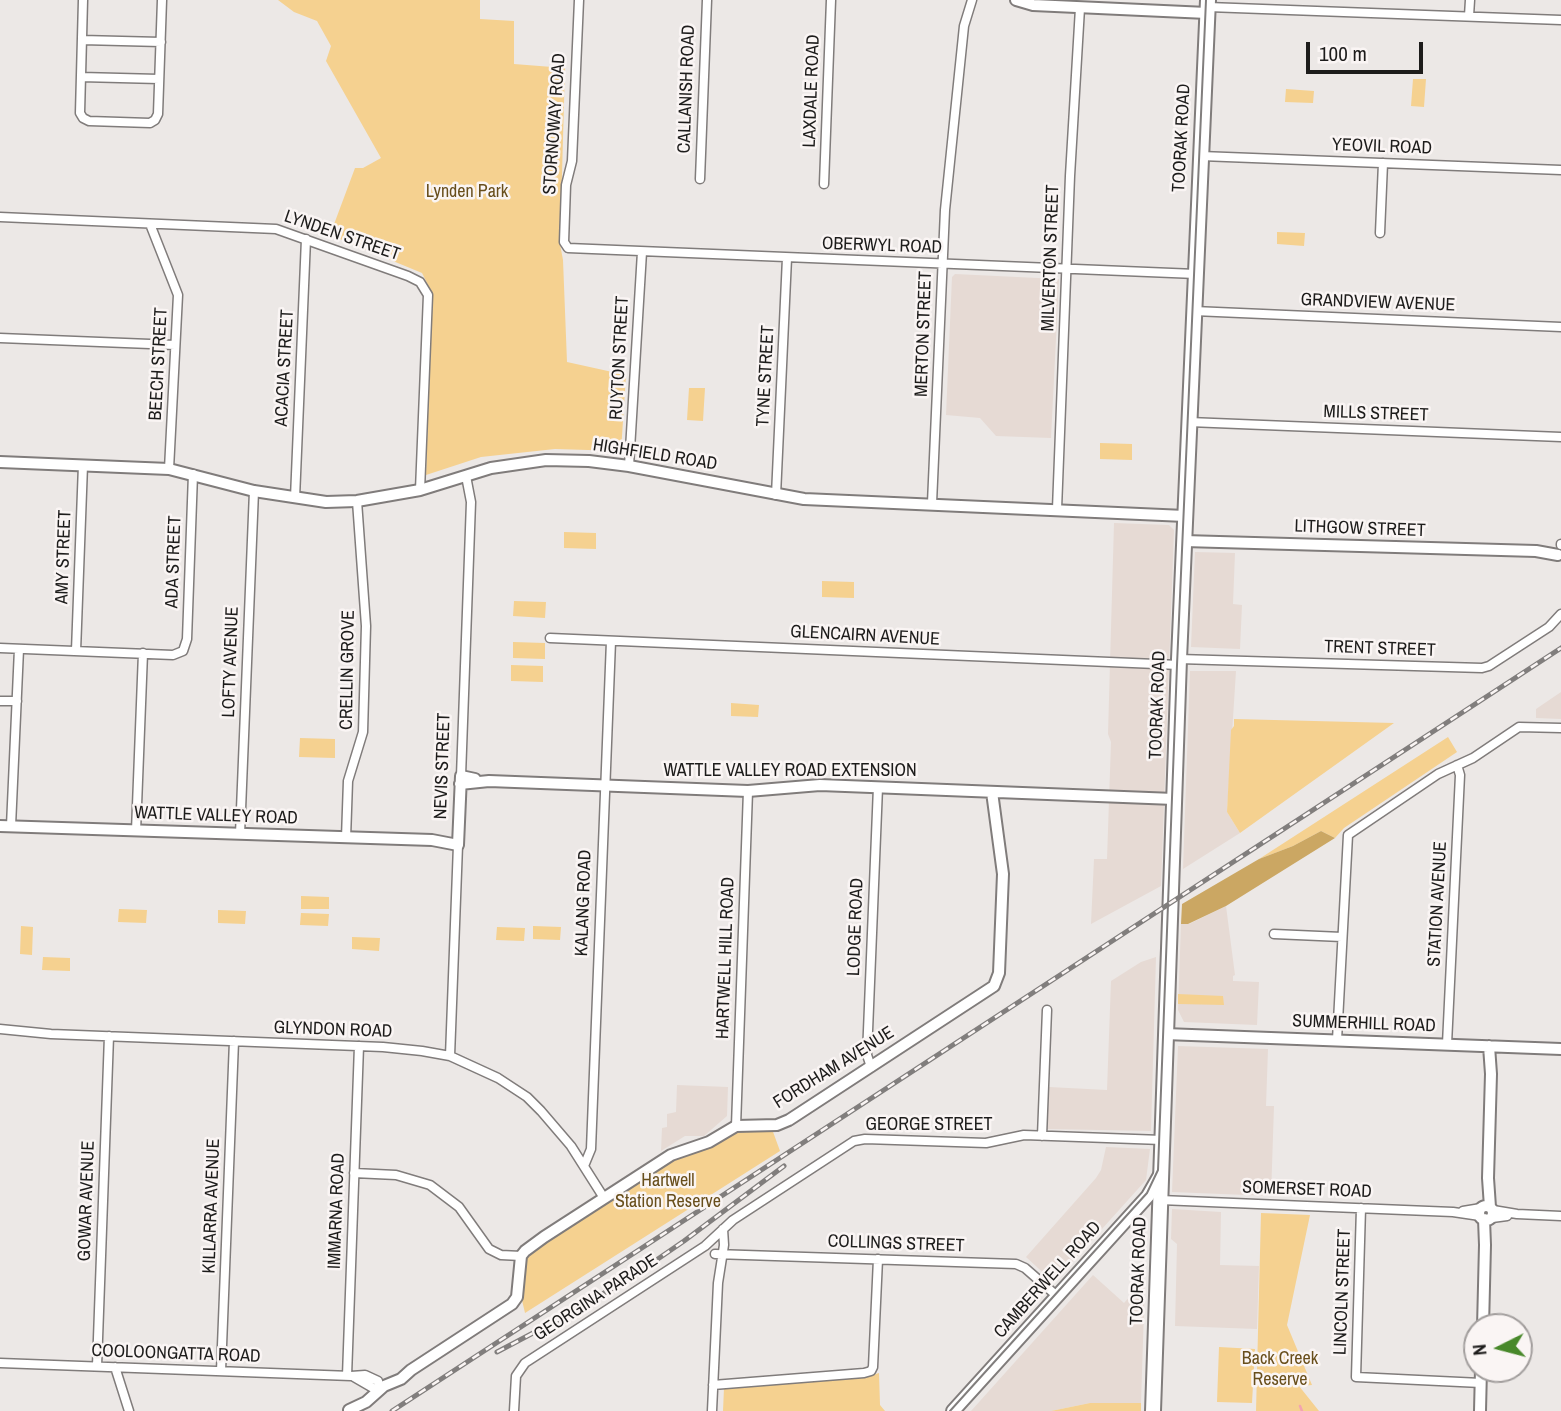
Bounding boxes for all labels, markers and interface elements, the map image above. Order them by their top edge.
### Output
street label: CALLANISH ROAD [674,24,700,154]
scale bar [1309,28,1426,72]
street label: LAXDALE ROAD [799,34,825,148]
text: 100 m [1319,39,1367,68]
street label: STORNOWAY ROAD [539,53,571,195]
street label: TOORAK ROAD [1168,83,1196,193]
street label: YEOVIL ROAD [1332,134,1432,160]
park label: Lynden Park [426,181,508,203]
street label: MILVERTON STREET [1038,184,1064,332]
street label: LYNDEN STREET [281,206,403,266]
street label: OBERWYL ROAD [822,233,942,259]
street label: MERTON STREET [911,271,937,397]
street label: GRANDVIEW AVENUE [1300,290,1456,316]
street label: RUYTON STREET [606,295,634,421]
street label: BEECH STREET [145,307,173,421]
street label: ACACIA STREET [271,309,299,427]
street label: TYNE STREET [753,325,779,427]
street label: MILLS STREET [1323,401,1429,427]
street label: HIGHFIELD ROAD [591,435,719,475]
street label: AMY STREET [52,509,76,605]
street label: ADA STREET [162,515,186,609]
street label: LITHGOW STREET [1294,516,1426,542]
street label: LOFTY AVENUE [218,606,244,718]
street label: CRELLIN GROVE [336,610,360,730]
street label: GLENCAIRN AVENUE [790,621,940,651]
street label: TRENT STREET [1324,636,1436,662]
street label: TOORAK ROAD [1145,650,1171,760]
street label: NEVIS STREET [430,712,456,820]
street label: WATTLE VALLEY ROAD EXTENSION [663,760,917,782]
street label: WATTLE VALLEY ROAD [134,802,298,830]
street label: STATION AVENUE [1424,841,1452,967]
street label: KALANG ROAD [571,849,597,957]
street label: HARTWELL HILL ROAD [712,877,740,1039]
street label: LODGE ROAD [843,877,869,977]
street label: SUMMERHILL ROAD [1292,1011,1436,1037]
street label: GLYNDON ROAD [273,1017,393,1043]
street label: FORDHAM AVENUE [770,1022,898,1114]
street label: GEORGE STREET [865,1114,993,1136]
street label: KILLARRA AVENUE [199,1138,225,1274]
street label: GOWAR AVENUE [74,1140,100,1262]
street label: IMMARNA ROAD [324,1152,350,1270]
park label: Hartwell Station Reserve [615,1170,721,1212]
street label: SOMERSET ROAD [1242,1177,1372,1203]
street label: TOORAK ROAD [1126,1216,1152,1326]
street label: CAMBERWELL ROAD [990,1217,1106,1343]
street label: LINCOLN STREET [1330,1229,1356,1355]
street label: COLLINGS STREET [827,1231,965,1257]
street label: GEORGINA PARADE [530,1250,662,1346]
north arrow [1463,1313,1533,1383]
street label: COOLOONGATTA ROAD [91,1340,261,1368]
text: N [1466,1343,1493,1357]
park label: Back Creek Reserve [1242,1348,1318,1390]

